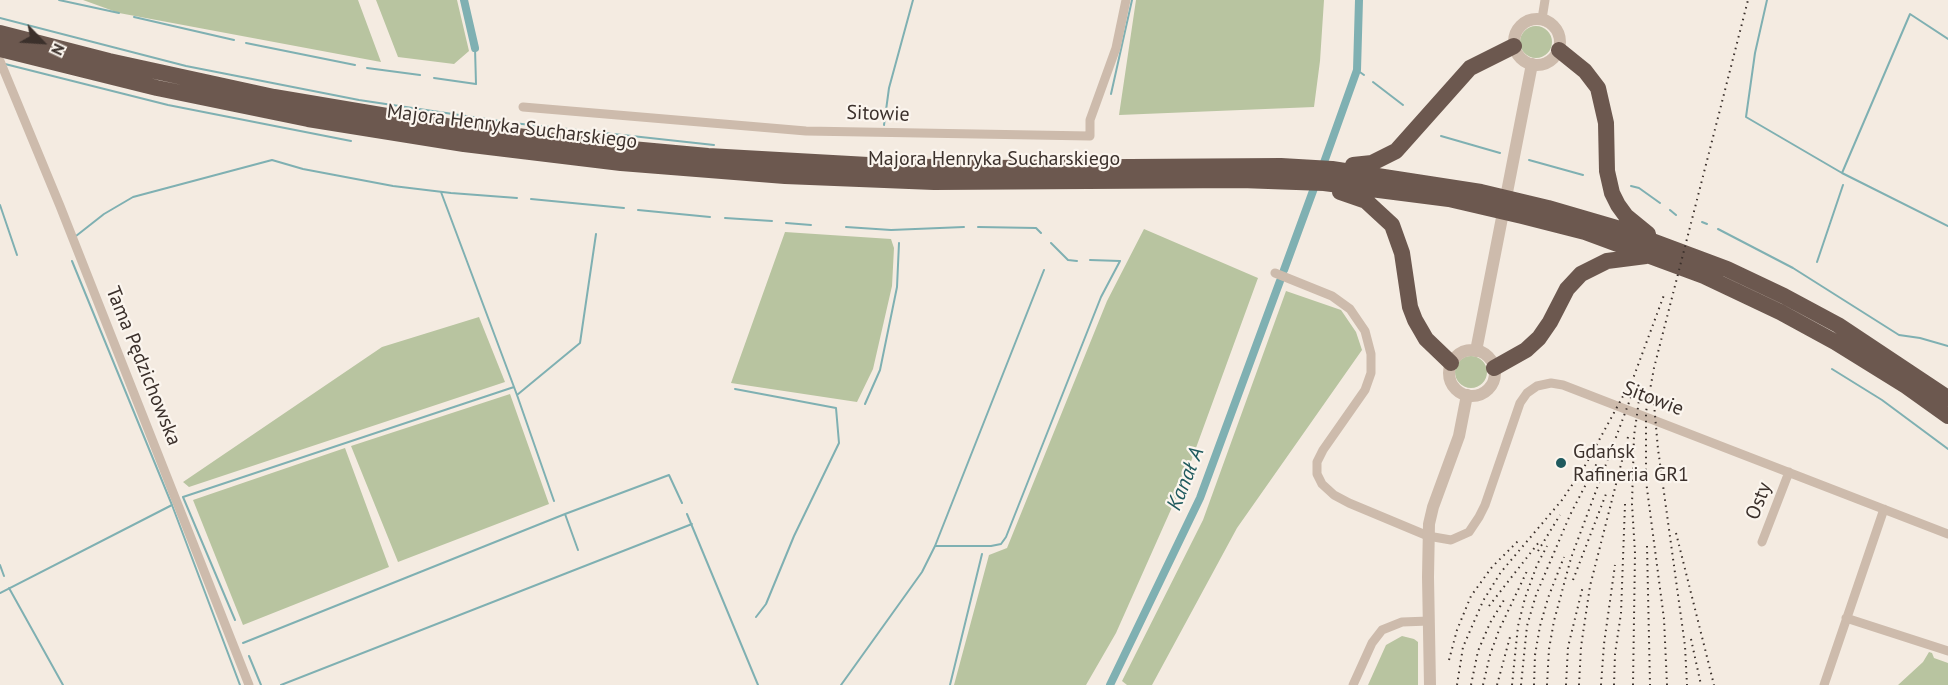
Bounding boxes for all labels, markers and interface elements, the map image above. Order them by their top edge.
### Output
north arrow [12,12,72,72]
text: N [47,41,70,59]
street label: Majora Henryka Sucharskiego [385,100,639,154]
street label: Sitowie [846,101,910,127]
street label: Majora Henryka Sucharskiego [868,147,1120,171]
street label: Tama Pędzichowska [100,283,186,449]
street label: Sitowie [1619,376,1687,422]
place label: Gdańsk Rafineria GR1 [1573,440,1689,487]
water label: Kanał A [1162,444,1210,514]
marker: Gdańsk Rafineria GR1 [1554,456,1568,470]
street label: Osty [1741,479,1777,523]

